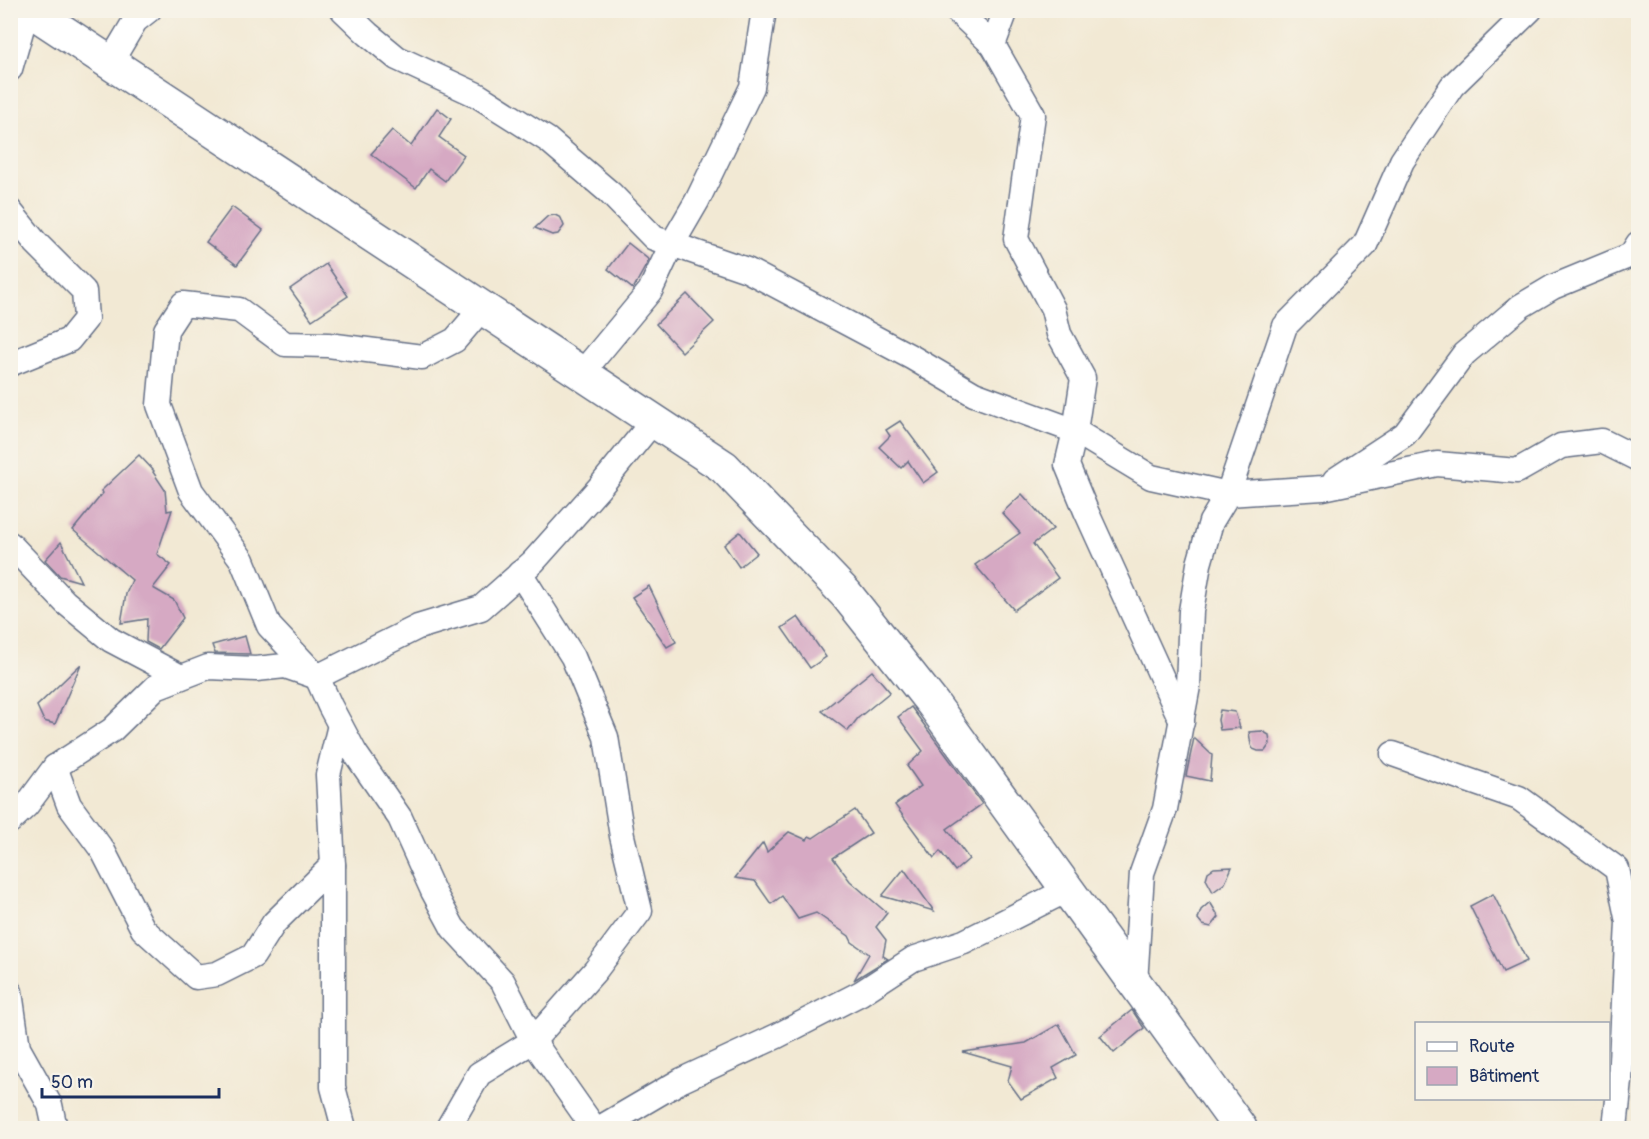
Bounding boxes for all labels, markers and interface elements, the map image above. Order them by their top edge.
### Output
legend [1415,1022,1610,1100]
text: Route [1469,1035,1514,1058]
scale bar [42,1061,219,1099]
text: Bâtiment [1469,1065,1540,1088]
text: 50 m [51,1071,93,1094]

